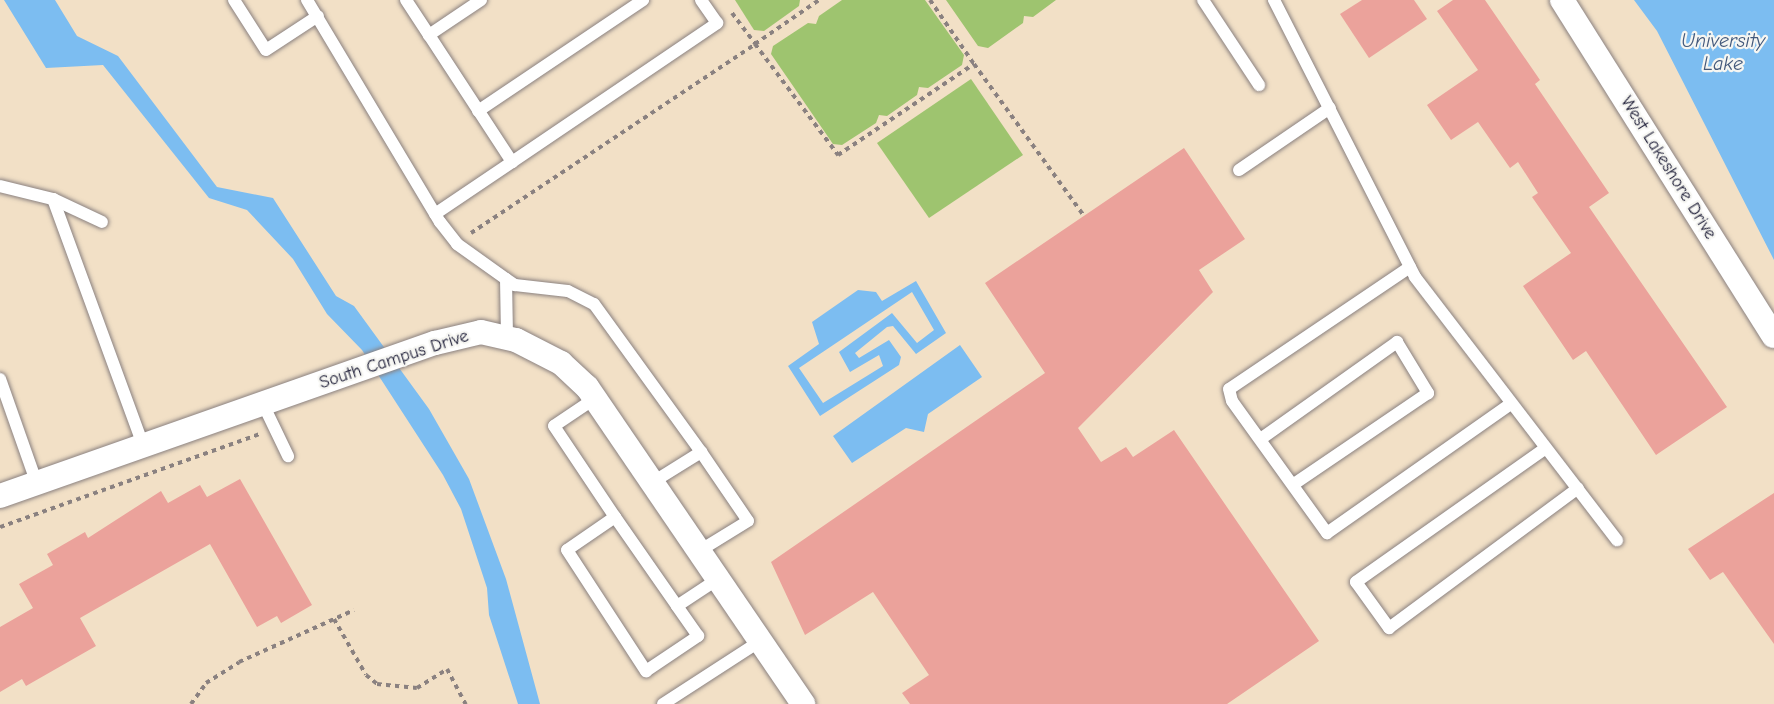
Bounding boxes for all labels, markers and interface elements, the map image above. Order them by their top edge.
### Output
water label: University Lake [1681,28,1765,75]
street label: West Lakeshore Drive [1615,92,1721,244]
street label: South Campus Drive [317,326,471,394]

